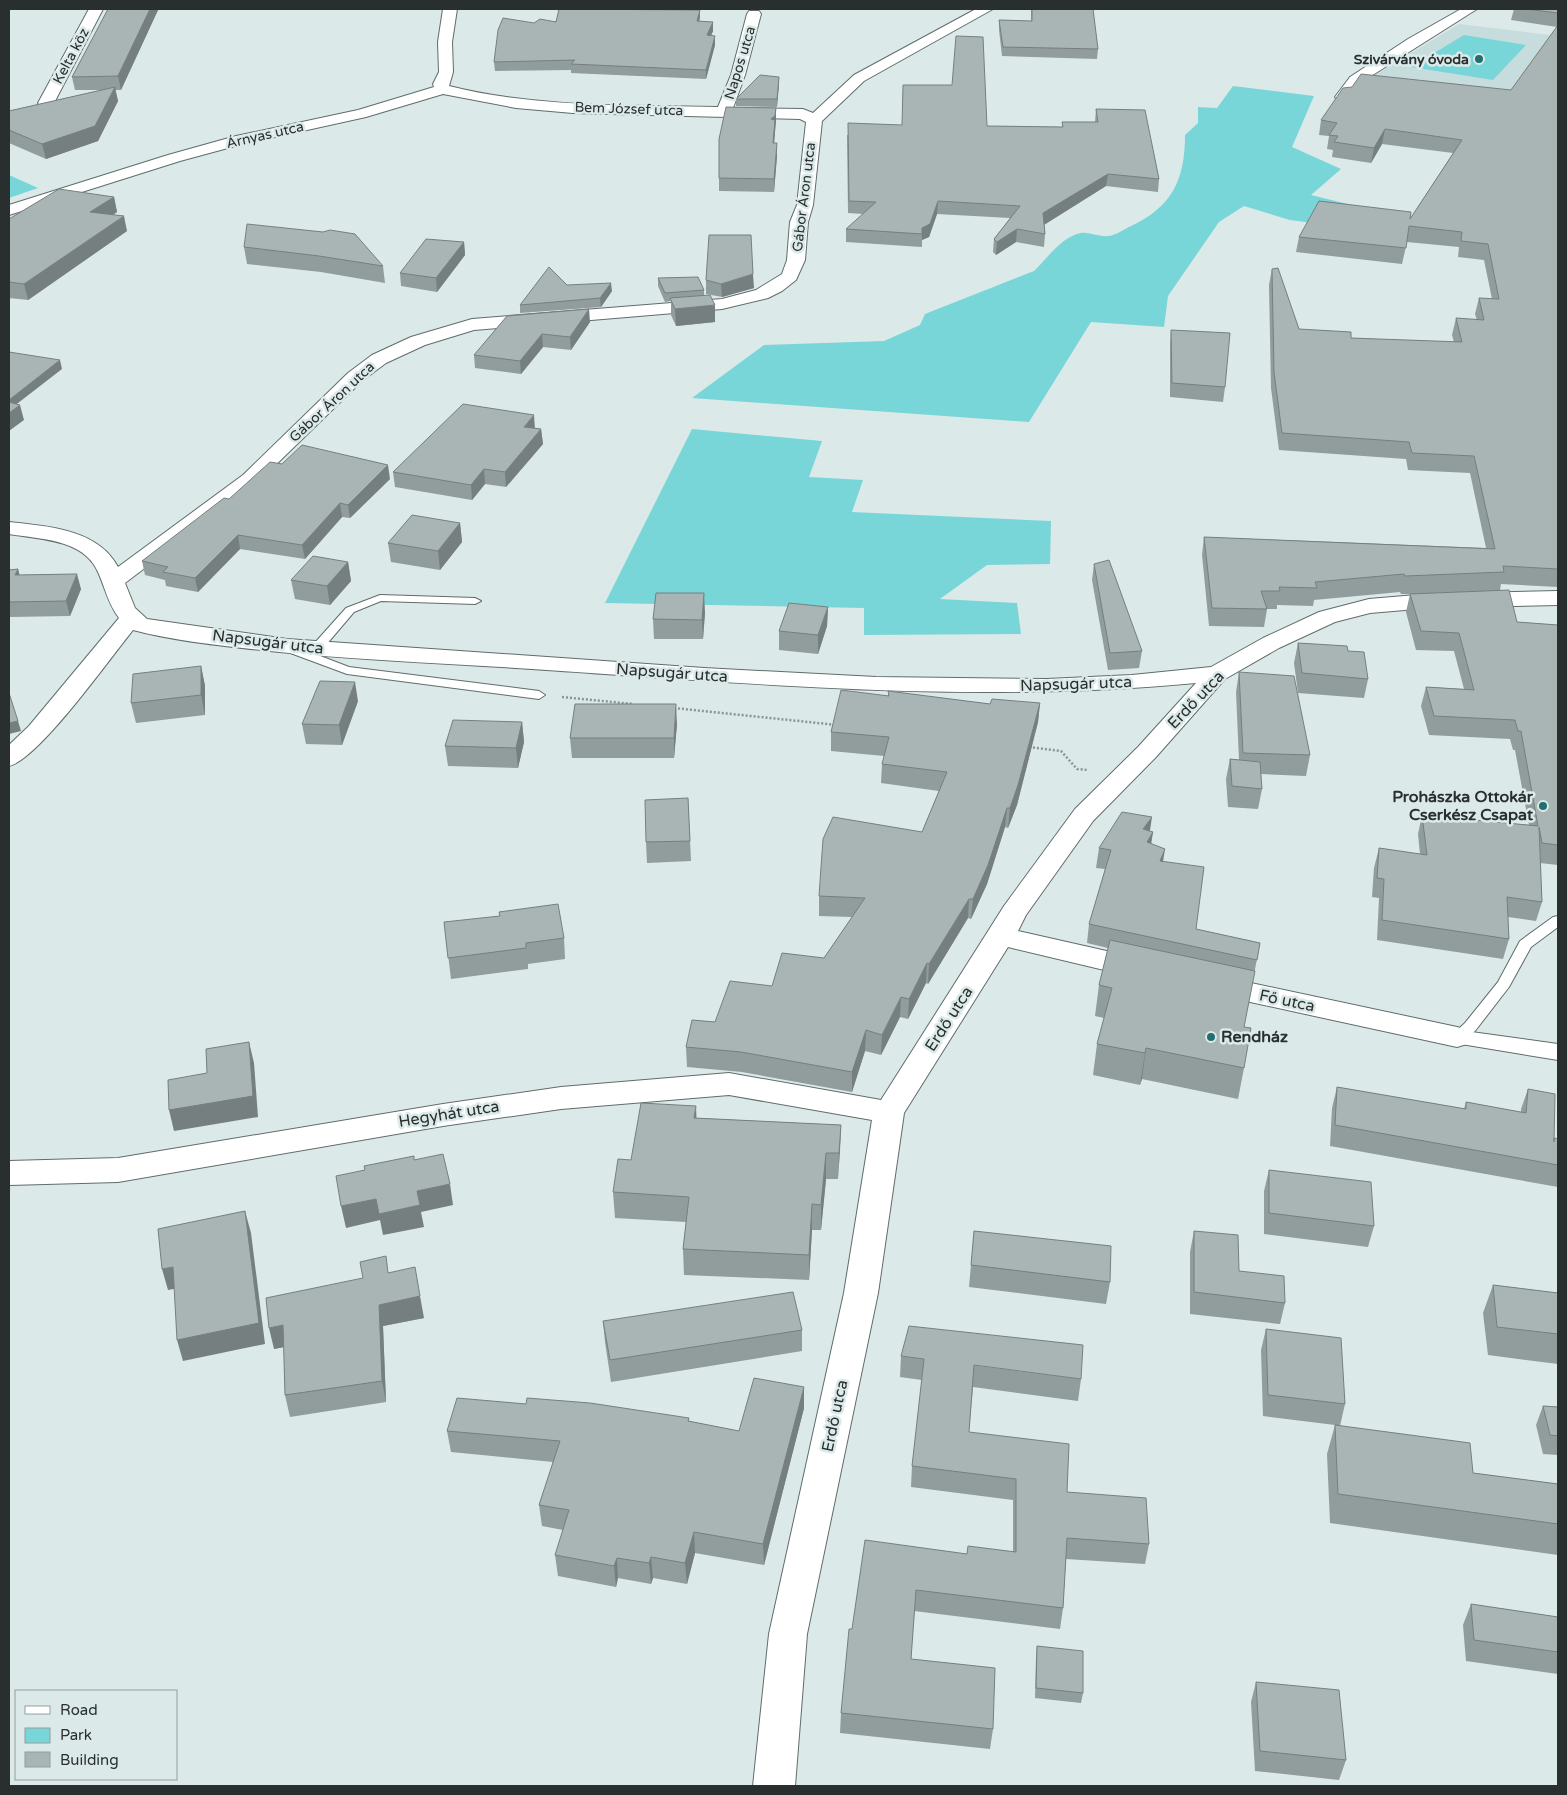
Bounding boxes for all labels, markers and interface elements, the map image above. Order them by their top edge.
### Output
street label: Napos utca [721,24,759,102]
street label: Kelta köz [49,25,93,87]
place label: Szivárvány óvoda [1354,51,1469,68]
marker: Szivárvány óvoda [1473,53,1485,65]
street label: Bem József utca [574,99,684,119]
street label: Árnyas utca [225,118,305,152]
street label: Gábor Áron utca [789,141,819,253]
street label: Gábor Áron utca [286,358,378,446]
street label: Napsugár utca [211,625,325,659]
street label: Napsugár utca [615,659,729,687]
street label: Erdő utca [1163,667,1229,733]
street label: Napsugár utca [1020,672,1132,696]
place label: Prohászka Ottokár Cserkész Csapat [1392,787,1534,825]
marker: Prohászka Ottokár Cserkész Csapat [1537,800,1549,812]
street label: Erdő utca [921,983,977,1055]
street label: Fő utca [1257,985,1317,1017]
place label: Rendház [1221,1027,1288,1047]
marker: Rendház [1205,1031,1217,1043]
street label: Hegyhát utca [397,1096,501,1132]
street label: Erdő utca [818,1378,852,1454]
legend [15,1690,178,1780]
text: Road [60,1701,98,1719]
text: Park [60,1726,92,1744]
text: Building [60,1751,119,1769]

